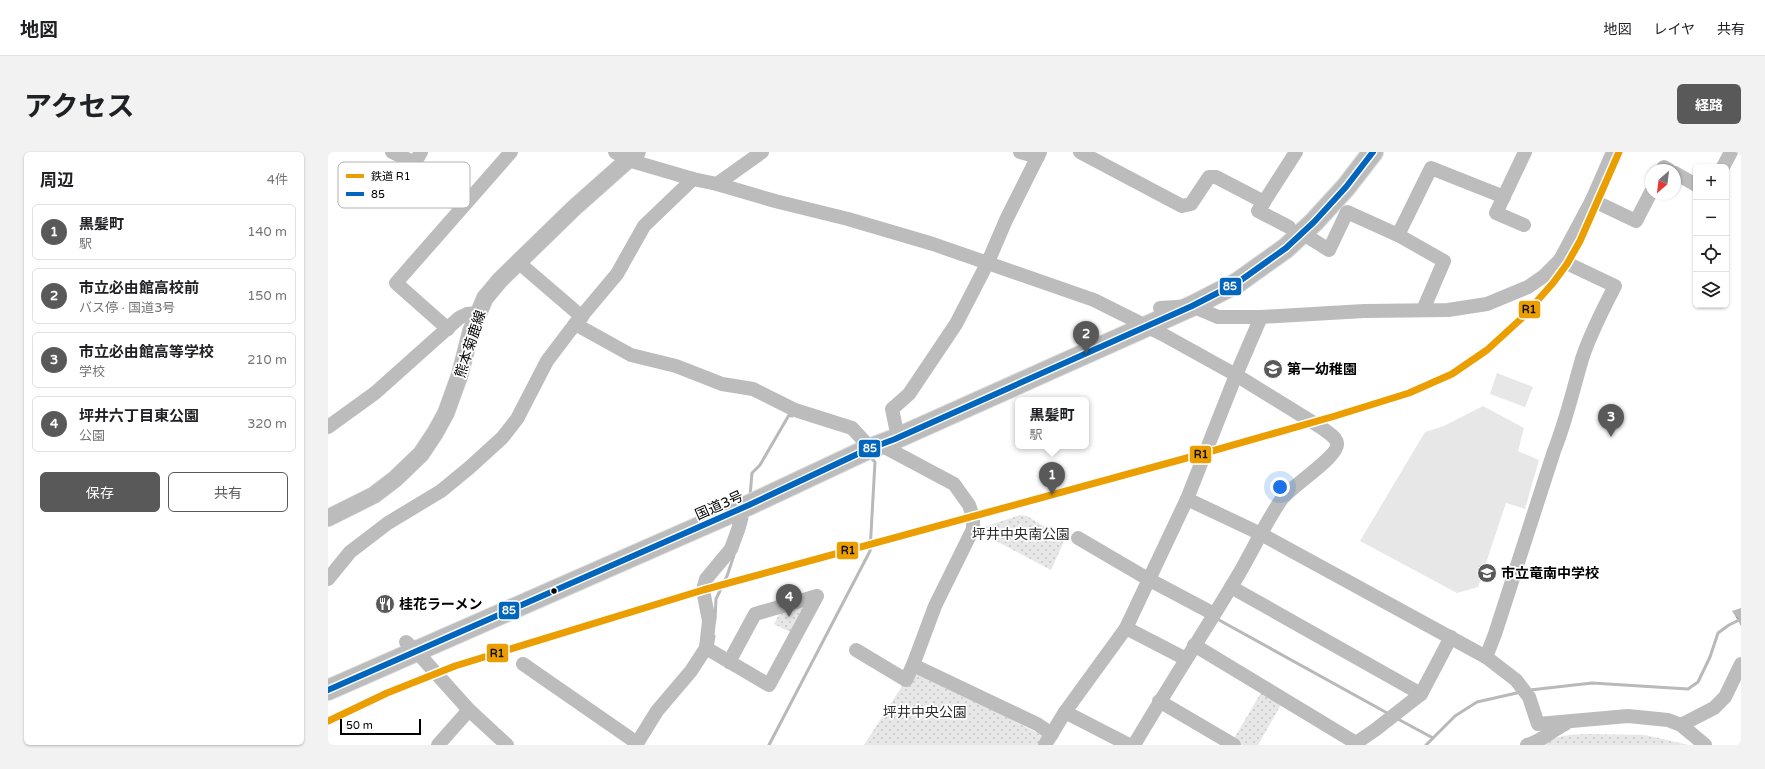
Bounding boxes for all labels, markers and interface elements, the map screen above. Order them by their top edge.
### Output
text: 地図 [20,19,58,41]
text: 地図 [1603,21,1631,38]
text: レイヤ [1653,21,1695,38]
text: 共有 [1717,21,1745,38]
button: 経路 [1677,84,1741,124]
text: アクセス [24,90,135,124]
legend [338,162,470,208]
north arrow [1645,164,1681,200]
map controls [1693,164,1729,308]
button: + [1693,164,1729,200]
text: 周辺 [40,170,74,191]
text: 鉄道 R1 [371,170,411,183]
text: 4件 [267,172,288,188]
text: 85 [371,188,385,201]
button: − [1693,200,1729,236]
text: 黒髪町 [79,215,124,233]
text: 1 [50,224,58,240]
text: 140 m [247,224,287,240]
text: 駅 [79,236,92,252]
button: locate [1693,236,1729,272]
button: layers [1693,272,1729,308]
line badge: 85 [1219,277,1242,296]
text: 市立必由館高校前 [79,279,199,297]
text: 85 [1223,280,1237,293]
text: 2 [50,288,58,304]
text: 150 m [247,288,287,304]
text: バス停 · 国道3号 [79,300,175,316]
line badge: R1 [1518,300,1541,319]
text: R1 [1522,303,1536,316]
street label: 熊本菊鹿線 [452,308,489,380]
pin: 2 [1073,321,1099,354]
text: 市立必由館高等学校 [79,343,214,361]
text: 3 [50,352,58,368]
text: 210 m [247,352,287,368]
school or university icon: 第一幼稚園 [1262,358,1284,380]
place label: 第一幼稚園 [1287,361,1357,378]
text: 学校 [79,364,105,380]
popup [1015,397,1089,449]
pin: 3 [1598,404,1624,437]
text: 黒髪町 [1029,406,1075,424]
text: 坪井六丁目東公園 [79,407,199,425]
text: 4 [50,416,58,432]
text: 320 m [247,416,287,432]
text: 駅 [1029,427,1043,443]
text: 公園 [79,428,105,444]
line badge: 85 [858,439,881,458]
text: 85 [863,442,877,455]
line badge: R1 [1189,445,1212,464]
text: R1 [1194,448,1208,461]
pin: 1 [1039,462,1065,495]
button: 保存 [40,472,160,512]
button: 共有 [168,472,288,512]
your location [1270,477,1290,497]
street label: 国道3号 [693,487,746,524]
park label: 坪井中央南公園 [972,526,1070,543]
line badge: R1 [836,541,859,560]
text: R1 [841,544,855,557]
school or university icon: 市立竜南中学校 [1476,562,1498,584]
place label: 市立竜南中学校 [1501,565,1599,582]
pin: 4 [776,584,802,617]
unlabelled marker [549,586,559,596]
restaurant icon: 桂花ラーメン [374,593,396,615]
place label: 桂花ラーメン [399,596,482,613]
line badge: 85 [498,601,520,620]
text: 85 [502,604,516,617]
line badge: R1 [486,643,509,663]
text: R1 [490,647,504,660]
park label: 坪井中央公園 [883,704,967,721]
scale bar [340,717,421,736]
text: 50 m [346,719,373,732]

